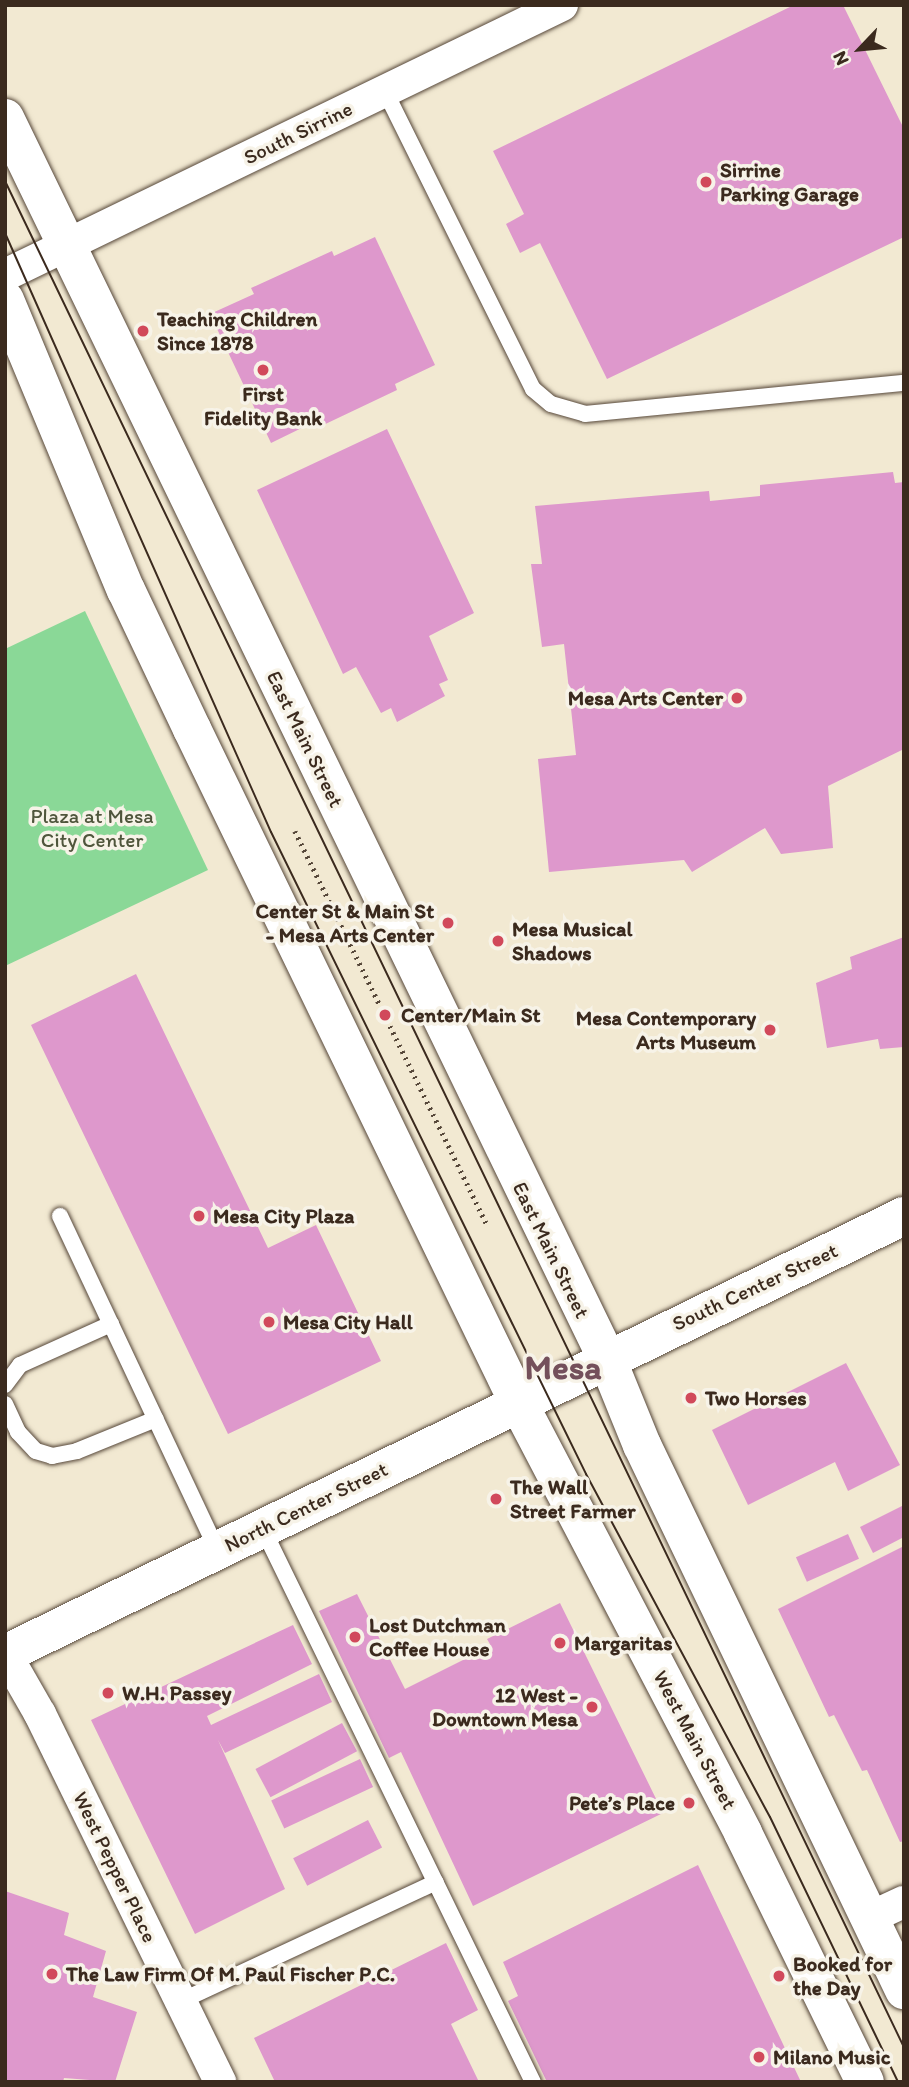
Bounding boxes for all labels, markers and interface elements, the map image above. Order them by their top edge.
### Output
north arrow [825,14,895,84]
text: N [828,48,854,69]
street label: South Sirrine [239,96,357,170]
place label: Sirrine Parking Garage [720,157,859,207]
marker: Sirrine Parking Garage [698,174,714,190]
place label: Teaching Children Since 1878 [157,306,317,356]
marker: Teaching Children Since 1878 [135,323,151,339]
marker: First Fidelity Bank [255,362,271,378]
place label: First Fidelity Bank [204,381,322,431]
street label: East Main Street [261,666,349,812]
place label: Mesa Arts Center [567,685,723,711]
marker: Mesa Arts Center [729,690,745,706]
park label: Plaza at Mesa City Center [30,803,154,853]
place label: Center St & Main St - Mesa Arts Center [256,898,434,948]
marker: Center St & Main St - Mesa Arts Center [440,915,456,931]
place label: Mesa Musical Shadows [512,916,632,966]
marker: Mesa Musical Shadows [490,933,506,949]
place label: Center/Main St [401,1002,541,1028]
marker: Center/Main St [375,1005,395,1025]
place label: Mesa Contemporary Arts Museum [575,1005,756,1055]
marker: Mesa Contemporary Arts Museum [762,1022,778,1038]
street label: East Main Street [507,1177,595,1323]
place label: Mesa City Plaza [213,1203,354,1229]
marker: Mesa City Plaza [191,1208,207,1224]
street label: South Center Street [668,1238,842,1336]
place label: Mesa City Hall [283,1309,413,1335]
marker: Mesa City Hall [261,1314,277,1330]
district label: Mesa [525,1346,601,1388]
place label: Two Horses [705,1385,807,1411]
marker: Two Horses [683,1390,699,1406]
street label: North Center Street [220,1456,392,1558]
place label: The Wall Street Farmer [510,1474,635,1524]
marker: The Wall Street Farmer [488,1491,504,1507]
place label: Lost Dutchman Coffee House [369,1612,506,1662]
marker: Lost Dutchman Coffee House [347,1629,363,1645]
place label: Margaritas [574,1630,673,1656]
marker: Margaritas [552,1635,568,1651]
street label: West Main Street [648,1666,742,1814]
place label: W.H. Passey [122,1680,230,1706]
place label: 12 West - Downtown Mesa [433,1682,578,1732]
marker: W.H. Passey [100,1685,116,1701]
marker: 12 West - Downtown Mesa [584,1699,600,1715]
street label: West Pepper Place [68,1788,162,1946]
place label: Pete’s Place [569,1790,675,1816]
marker: Pete’s Place [681,1795,697,1811]
place label: Booked for the Day [793,1951,891,2001]
place label: The Law Firm Of M. Paul Fischer P.C. [66,1961,394,1987]
marker: The Law Firm Of M. Paul Fischer P.C. [44,1966,60,1982]
marker: Booked for the Day [771,1968,787,1984]
place label: Milano Music [773,2044,890,2070]
marker: Milano Music [751,2049,767,2065]

